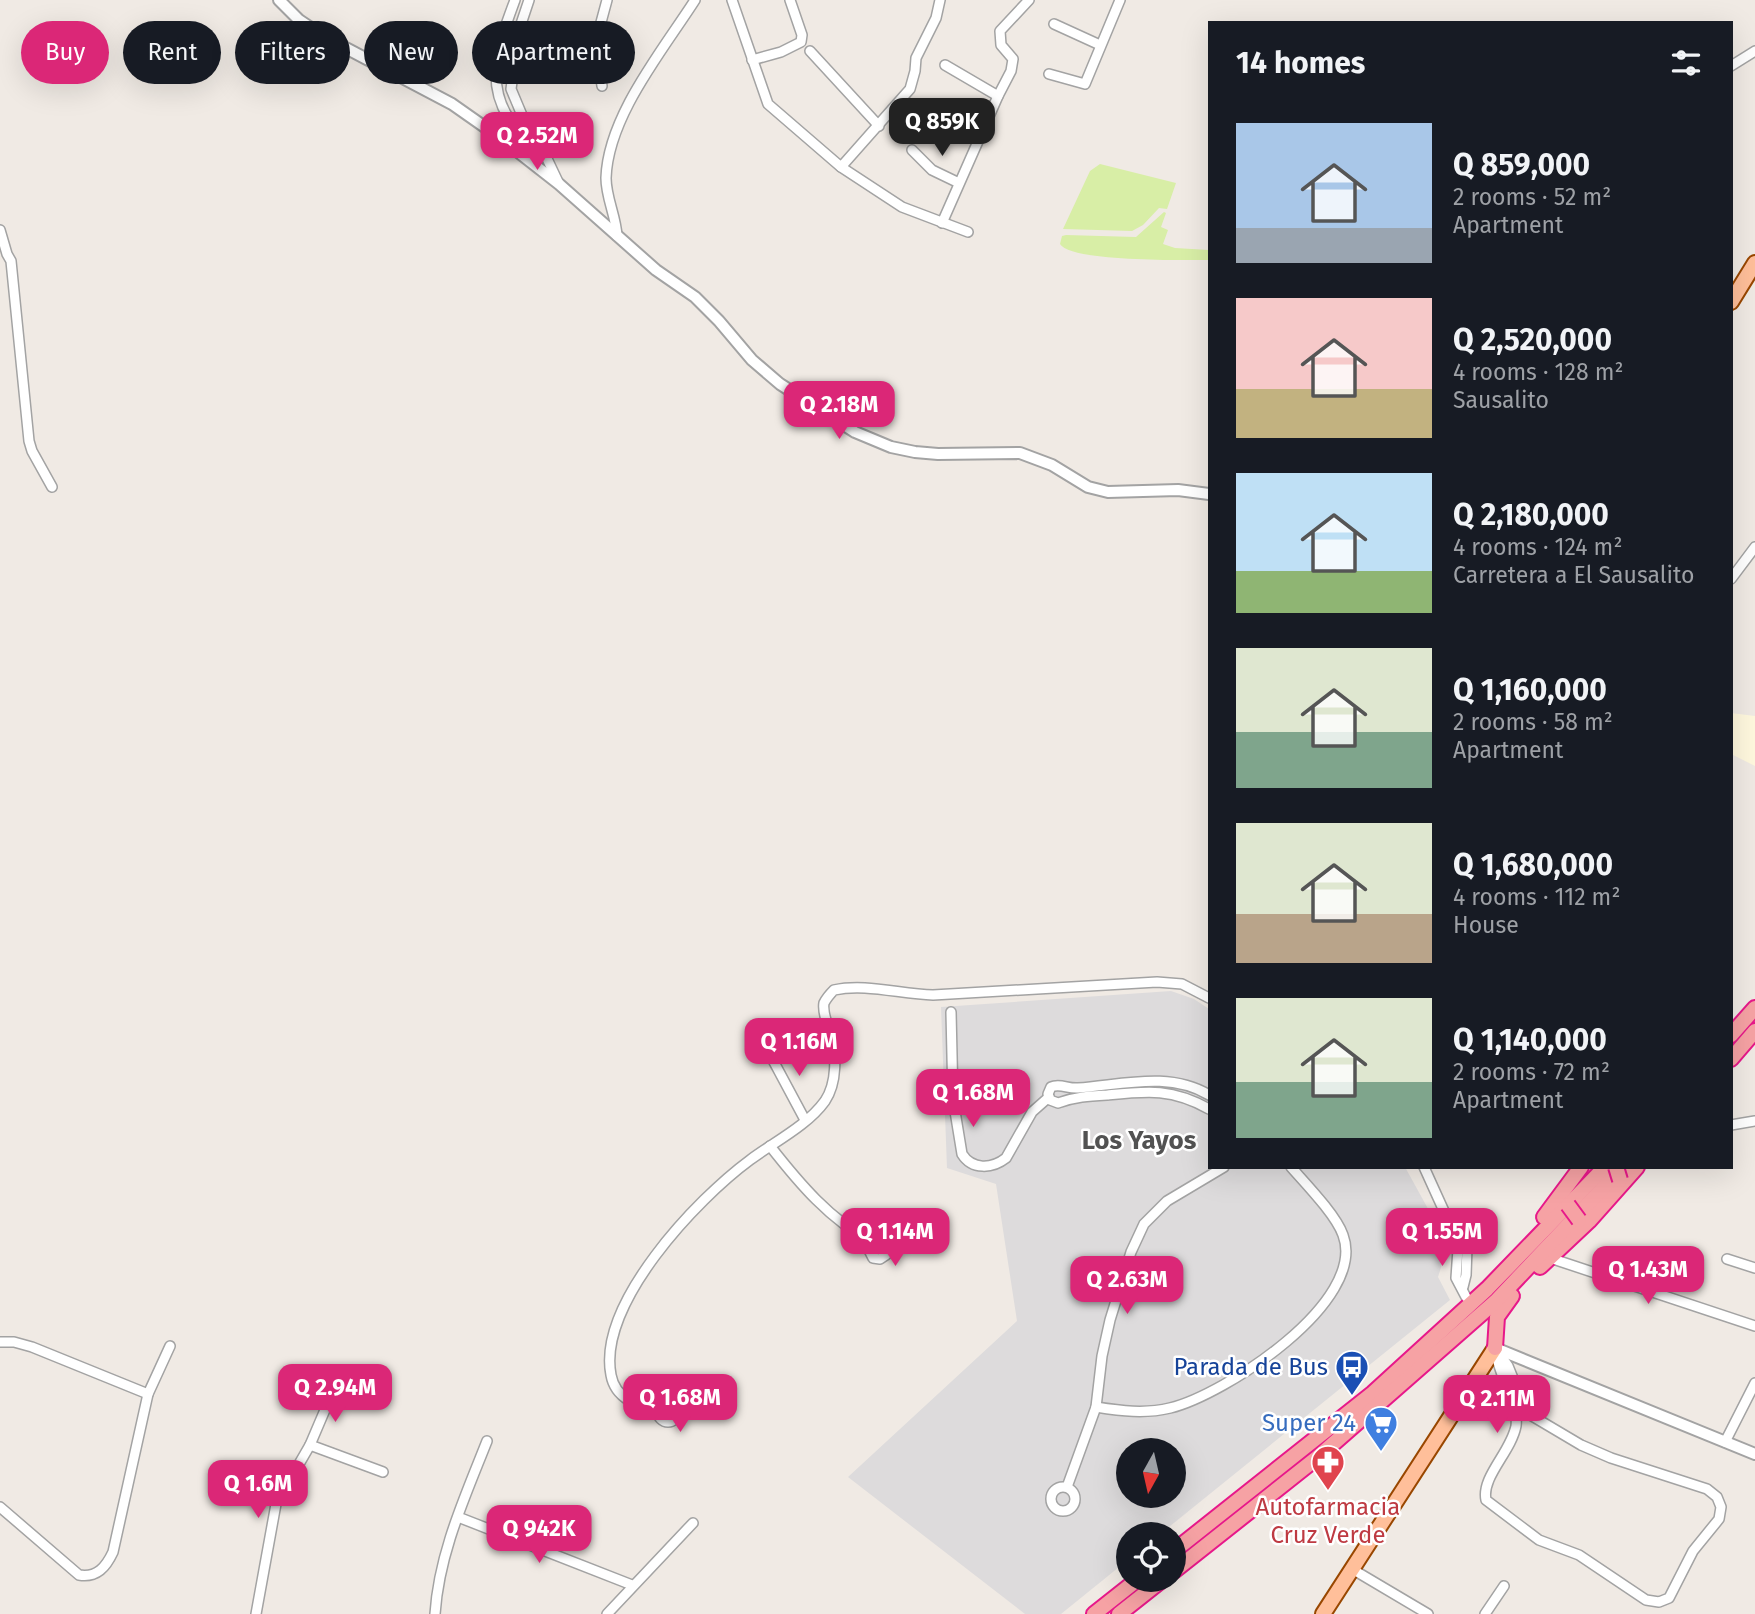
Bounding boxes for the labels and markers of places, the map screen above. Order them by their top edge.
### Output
pin: Q 859K [885,99,999,158]
pin: Q 2.52M [472,113,602,172]
pin: Q 2.18M [774,382,904,441]
pin: Q 1.16M [734,1018,864,1078]
pin: Q 1.68M [908,1070,1038,1129]
pin: Q 1.14M [830,1208,960,1268]
pin: Q 1.55M [1377,1208,1507,1268]
pin: Q 1.43M [1583,1246,1713,1306]
pin: Q 2.63M [1062,1256,1192,1316]
bus stop icon: Parada de Bus [1333,1348,1371,1397]
place label: Parada de Bus [1174,1353,1328,1381]
pin: Q 2.94M [270,1364,400,1424]
pin: Q 1.68M [615,1374,745,1434]
pin: Q 2.11M [1432,1376,1562,1435]
supermarket icon: Super 24 [1362,1404,1400,1453]
place label: Super 24 [1262,1409,1356,1437]
pharmacy icon: Autofarmacia Cruz Verde [1309,1443,1347,1492]
pin: Q 1.6M [201,1460,315,1520]
place label: Autofarmacia Cruz Verde [1256,1493,1400,1549]
pin: Q 942K [482,1506,596,1565]

